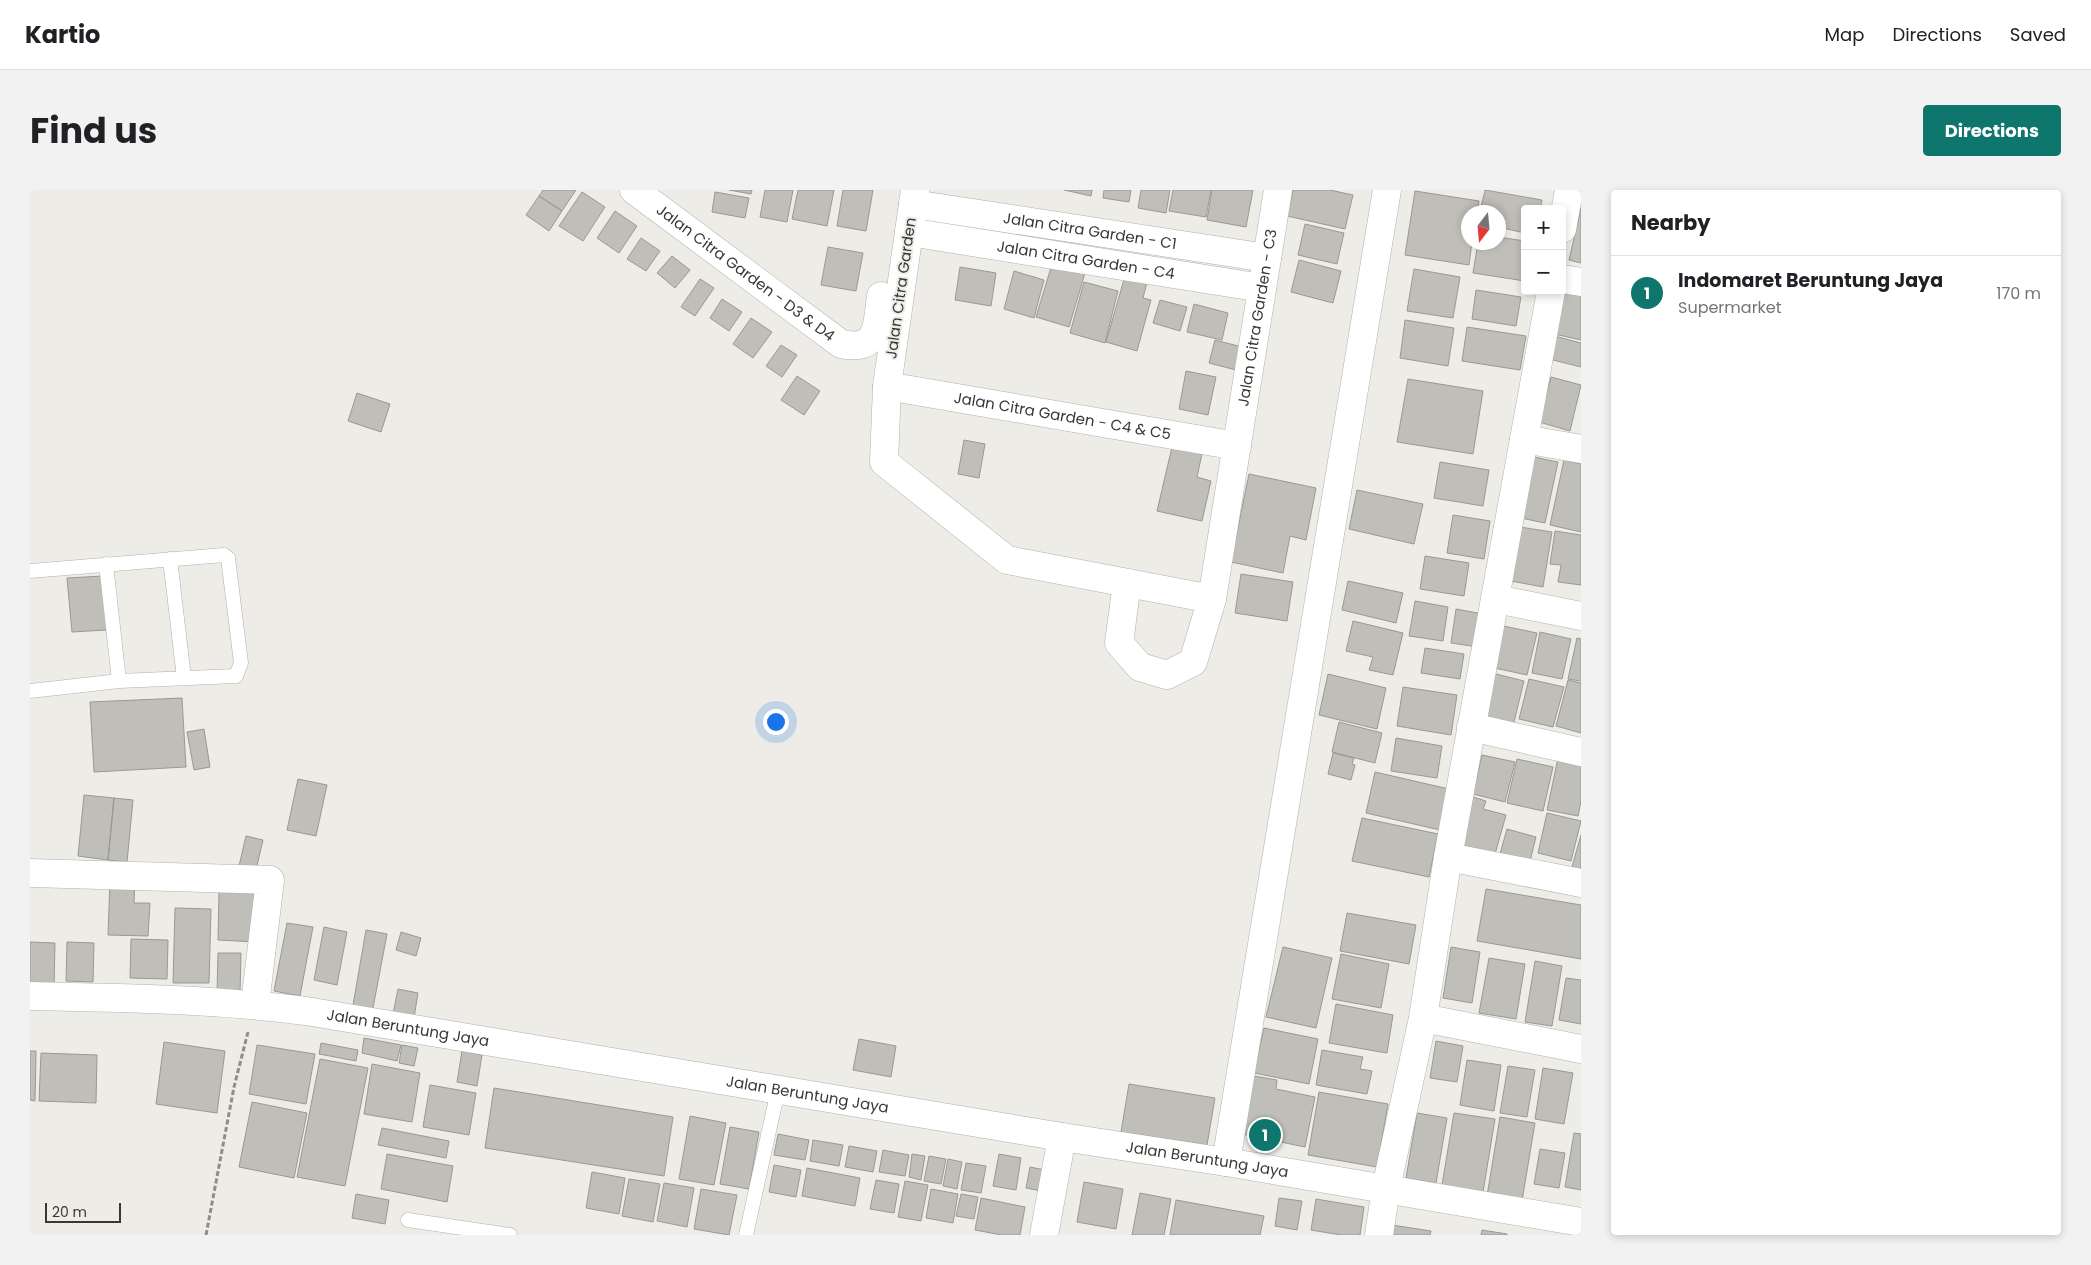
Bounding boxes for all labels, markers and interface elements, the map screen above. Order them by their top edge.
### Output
text: Kartio [25,18,100,51]
text: Map [1825,22,1864,47]
text: Directions [1892,22,1982,47]
text: Saved [2010,22,2066,47]
button: Directions [1923,105,2061,156]
text: Find us [30,106,157,155]
street label: Jalan Citra Garden - D3 & D4 [652,199,839,346]
north arrow [1461,205,1506,250]
map controls [1521,205,1566,295]
button: + [1521,205,1566,250]
street label: Jalan Citra Garden - C1 [1002,207,1178,254]
text: Nearby [1631,208,1711,237]
street label: Jalan Citra Garden [880,216,921,360]
street label: Jalan Citra Garden - C3 [1232,227,1282,408]
street label: Jalan Citra Garden - C4 [995,235,1176,284]
button: − [1521,250,1566,295]
text: Indomaret Beruntung Jaya [1678,267,1943,294]
text: 1 [1644,282,1650,305]
text: 170 m [1996,282,2041,305]
text: Supermarket [1678,296,1782,319]
street label: Jalan Citra Garden - C4 & C5 [952,387,1173,445]
your location [763,709,789,735]
street label: Jalan Beruntung Jaya [325,1004,491,1051]
street label: Jalan Beruntung Jaya [725,1070,890,1118]
pin: 1 [1249,1116,1281,1154]
street label: Jalan Beruntung Jaya [1125,1136,1290,1182]
scale bar [45,1200,121,1223]
text: 20 m [52,1202,87,1222]

